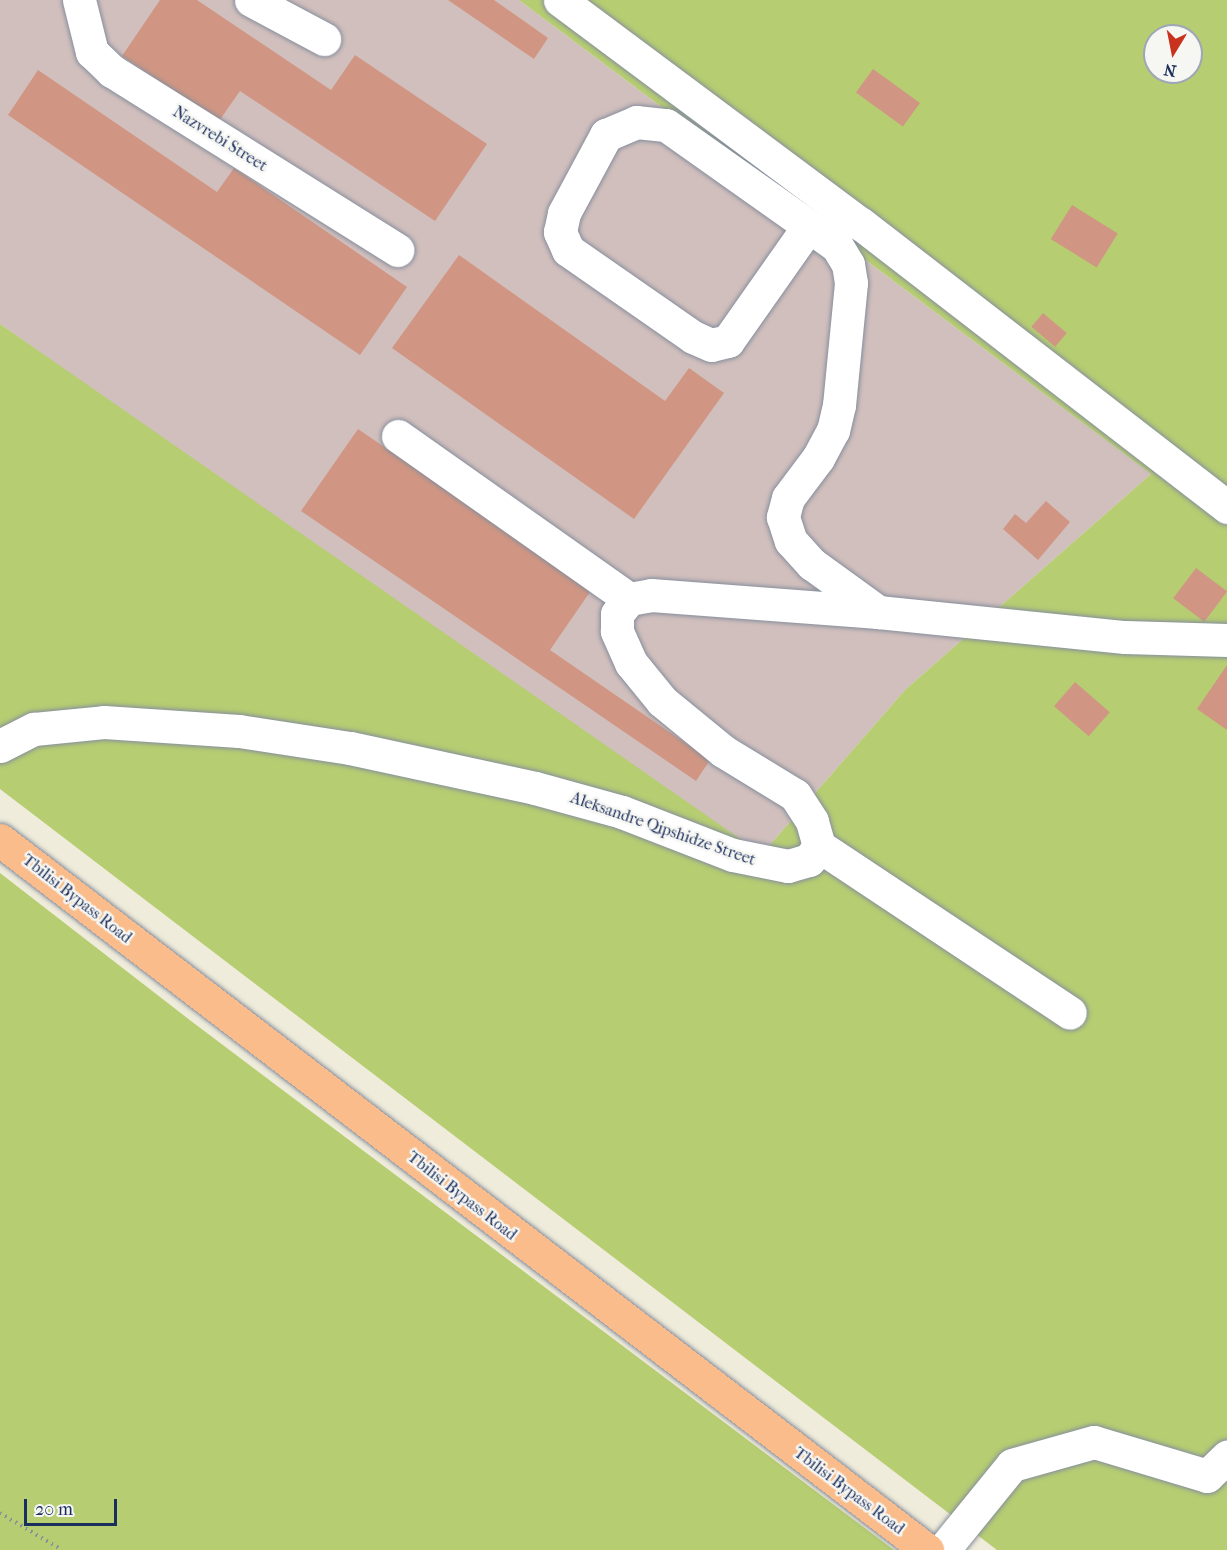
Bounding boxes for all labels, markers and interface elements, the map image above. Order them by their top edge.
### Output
north arrow [1143,24,1203,84]
text: N [1163,60,1178,81]
street label: Nazvrebi Street [169,102,271,176]
street label: Aleksandre Qipshidze Street [568,788,758,870]
street label: Tbilisi Bypass Road [19,850,135,948]
street label: Tbilisi Bypass Road [404,1147,520,1245]
street label: Tbilisi Bypass Road [790,1443,908,1539]
scale bar [27,1487,120,1525]
text: 20 m [35,1499,73,1520]

